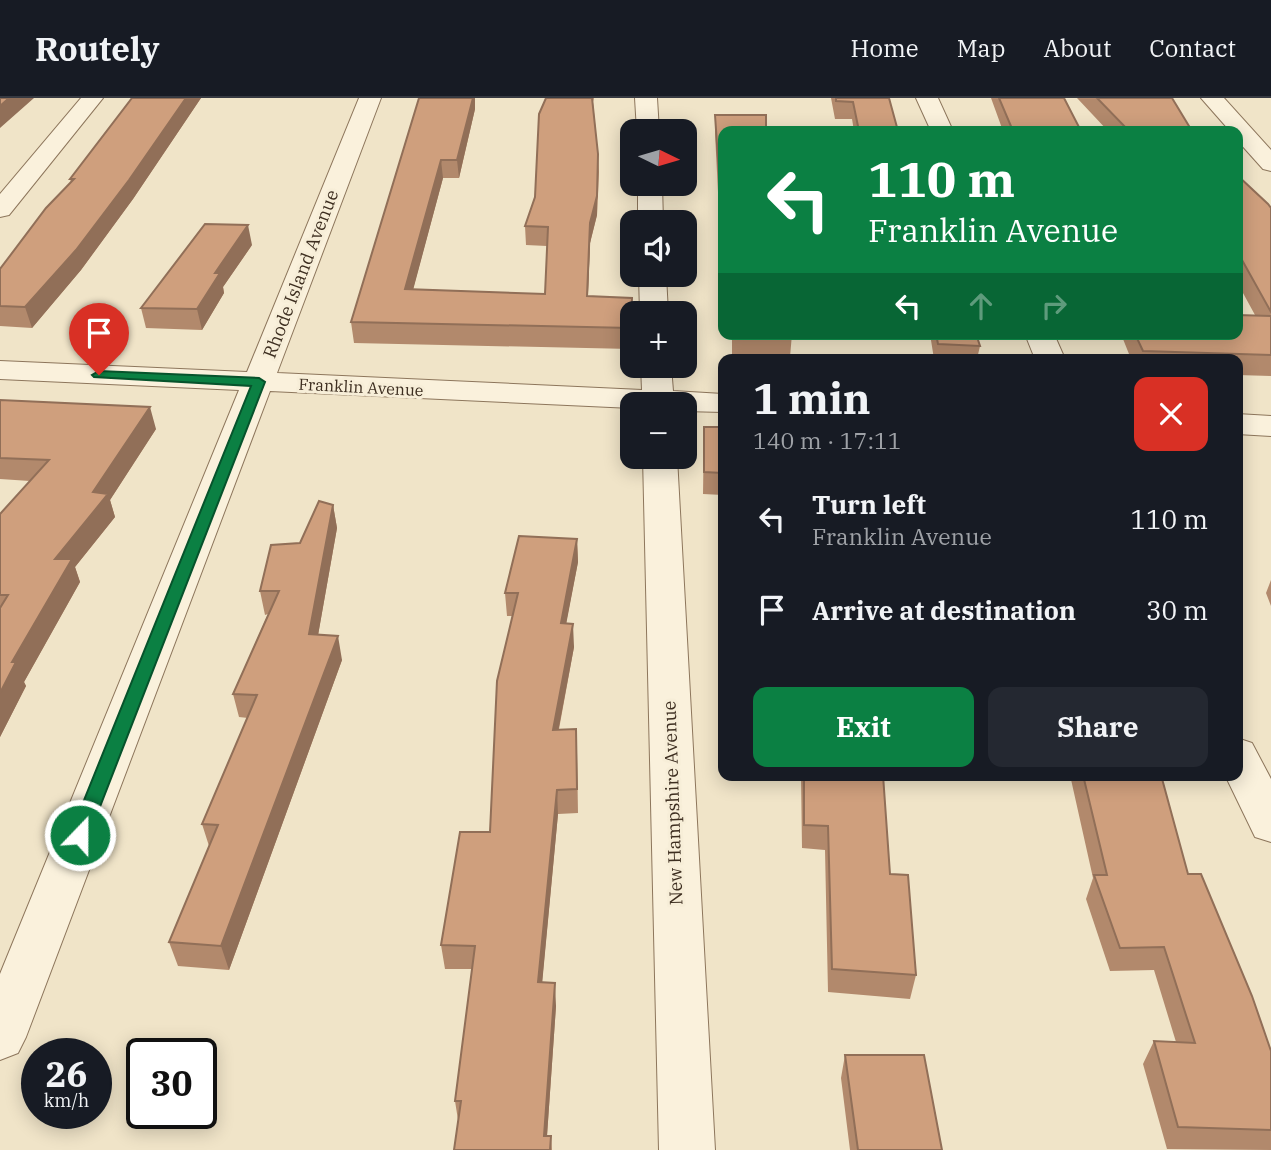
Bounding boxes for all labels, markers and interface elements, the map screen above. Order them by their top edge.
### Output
text: Routely [35,27,160,70]
text: Home [851,32,919,64]
text: Map [957,32,1005,64]
text: About [1043,32,1111,64]
text: Contact [1149,32,1236,64]
north arrow [620,119,696,196]
map controls [620,119,697,469]
text: 110 m [868,147,1015,210]
icon: left [753,154,844,245]
street label: Rhode Island Avenue [258,186,343,361]
text: Franklin Avenue [868,209,1118,251]
button: sound [620,210,697,287]
icon: left [889,287,927,325]
icon: ahead [962,287,1000,325]
icon: right [1035,287,1073,325]
button: + [620,301,697,378]
pin [69,303,129,375]
icon: arrive [80,314,118,352]
text: 1 min [753,371,871,426]
street label: Franklin Avenue [298,374,424,400]
button: close [1134,377,1208,451]
button: − [620,392,697,469]
text: 140 m · 17:11 [753,425,902,455]
text: Turn left [812,487,926,521]
icon: left [753,500,791,538]
text: 110 m [1130,502,1208,536]
text: Franklin Avenue [812,521,992,551]
icon: arrive [753,591,791,629]
text: Arrive at destination [812,593,1076,627]
text: 30 m [1146,593,1208,627]
button: Exit [753,687,974,767]
button: Share [988,687,1208,767]
street label: New Hampshire Avenue [657,700,688,906]
position arrow [43,798,117,872]
speed limit sign: 30 [126,1038,217,1129]
text: 26 [45,1051,88,1097]
text: km/h [44,1089,89,1112]

